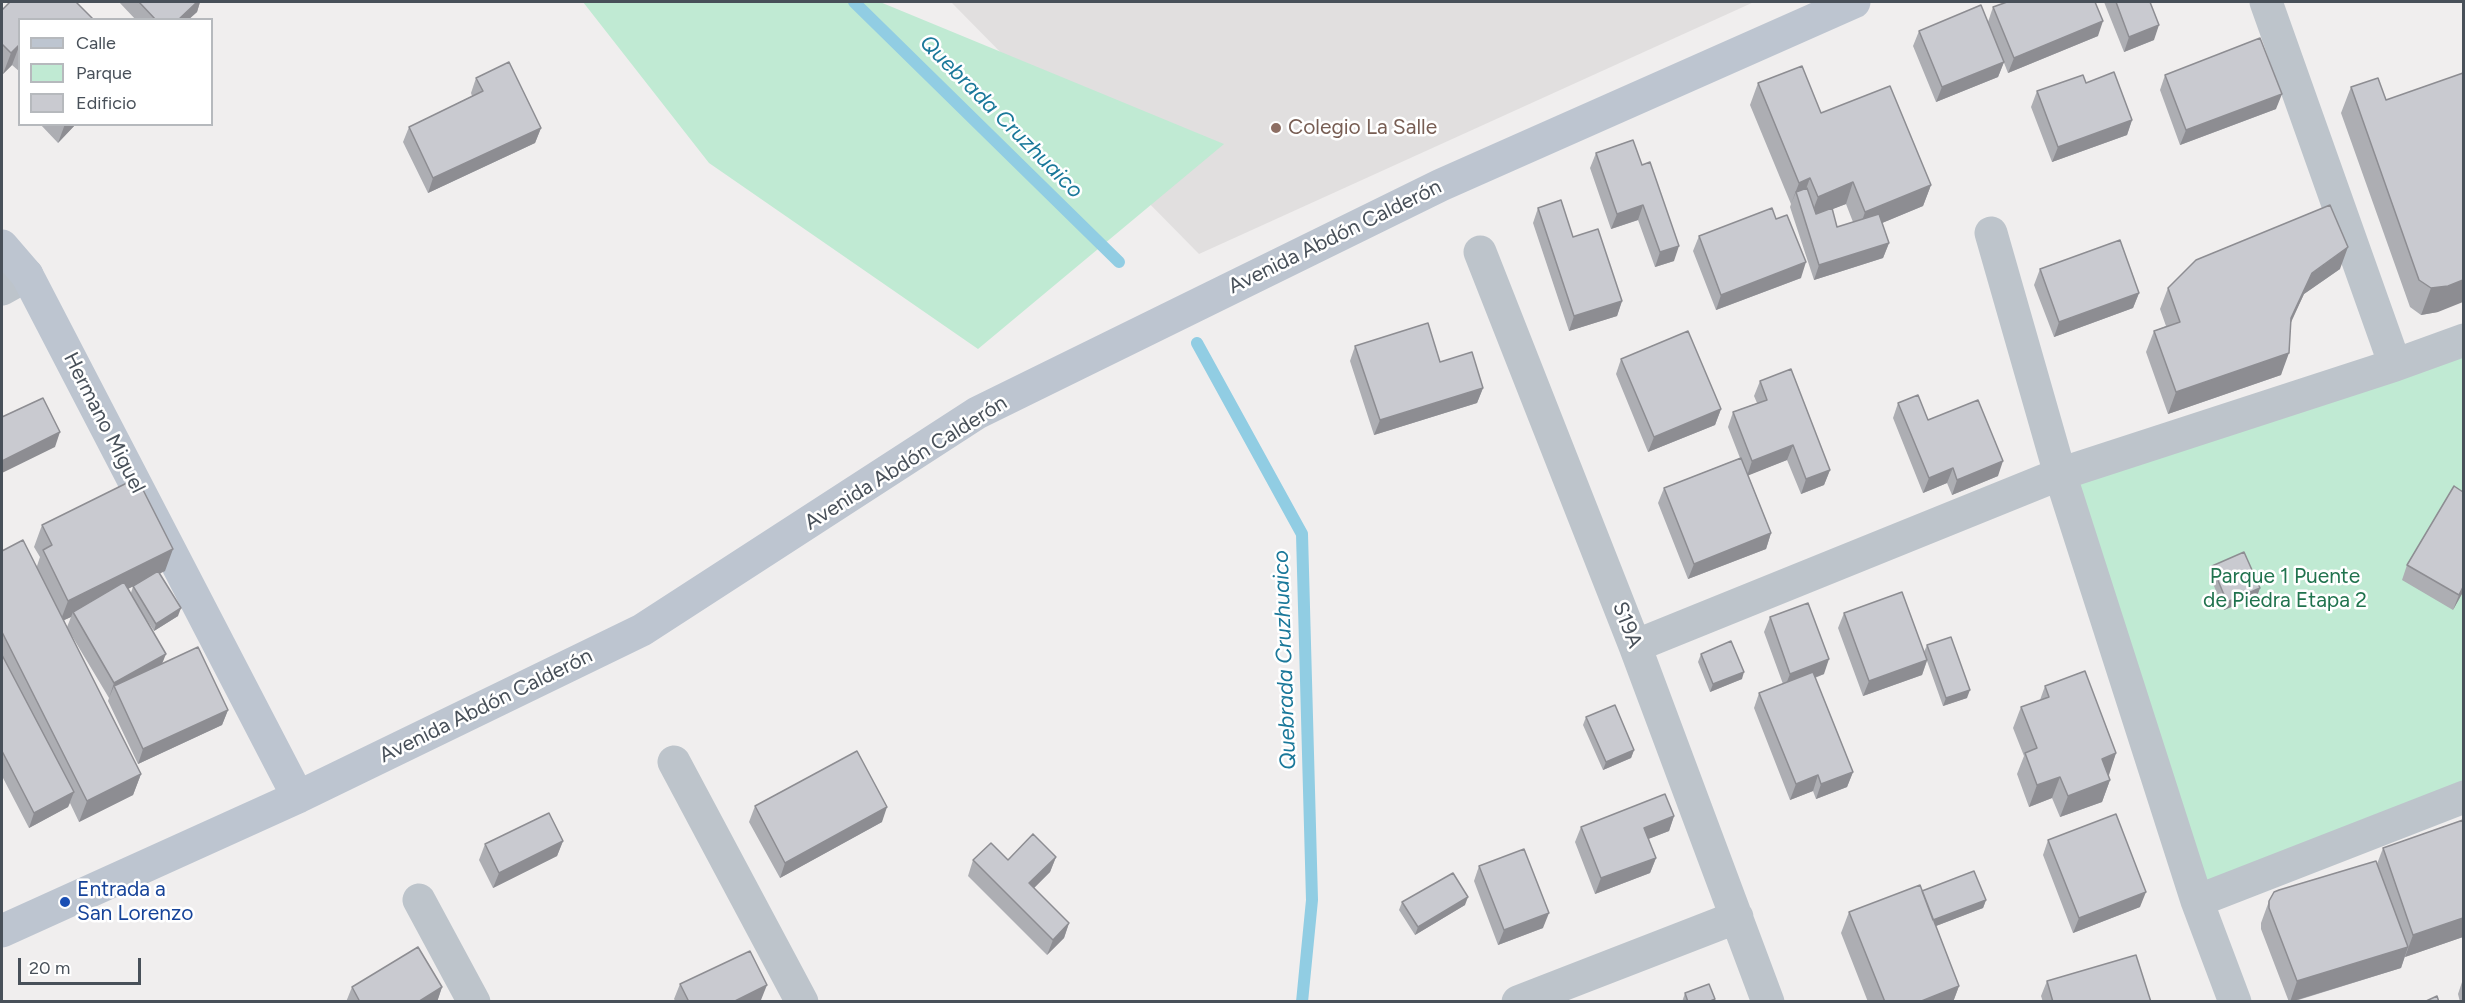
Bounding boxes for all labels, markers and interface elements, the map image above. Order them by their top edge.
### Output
legend [18,18,213,126]
water label: Quebrada Cruzhuaico [914,30,1088,204]
text: Calle [76,32,116,54]
text: Parque [76,62,132,84]
text: Edificio [76,92,137,114]
place label: Colegio La Salle [1288,115,1437,141]
marker: Colegio La Salle [1269,121,1283,135]
street label: Avenida Abdón Calderón [1224,174,1446,300]
street label: Hermano Miguel [58,348,150,498]
street label: Avenida Abdón Calderón [800,390,1012,536]
water label: Quebrada Cruzhuaico [1268,550,1302,770]
park label: Parque 1 Puente de Piedra Etapa 2 [2203,564,2367,614]
street label: S19A [1607,598,1647,652]
street label: Avenida Abdón Calderón [375,643,597,769]
place label: Entrada a San Lorenzo [77,877,193,927]
marker: Entrada a San Lorenzo [58,895,72,909]
scale bar [21,946,144,984]
text: 20 m [29,957,70,979]

